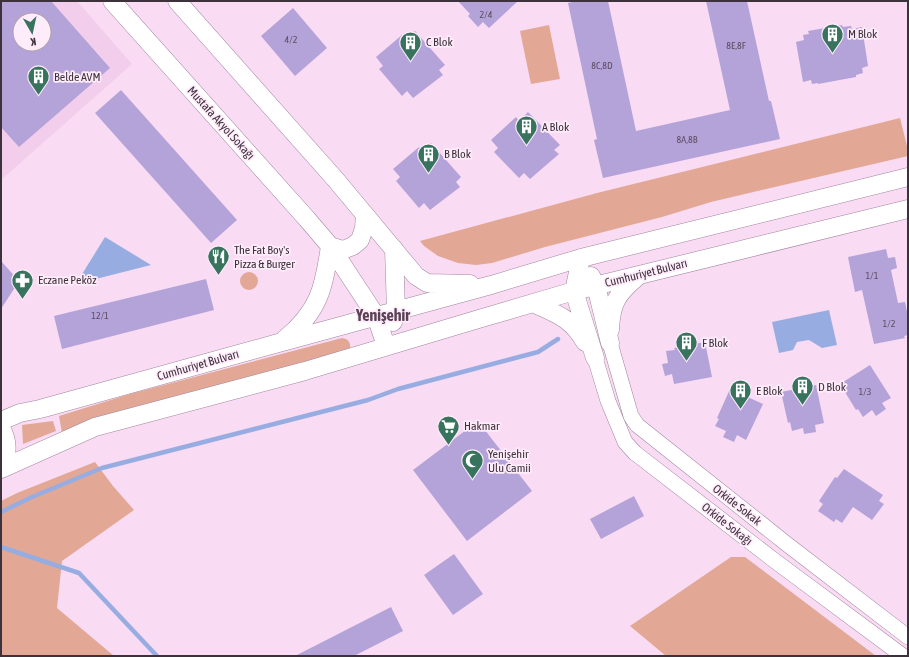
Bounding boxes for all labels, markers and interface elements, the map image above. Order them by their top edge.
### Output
house number: 2/4 [480,9,493,20]
north arrow [12,12,52,52]
building icon: M Blok [819,21,845,54]
place label: M Blok [848,27,878,41]
building icon: C Blok [398,29,424,62]
house number: 4/2 [285,34,298,45]
place label: C Blok [426,35,453,49]
text: K [29,36,37,48]
house number: 8E,8F [726,40,746,51]
house number: 8C,8D [591,60,613,71]
building icon: Belde AVM [25,64,51,97]
place label: Belde AVM [54,70,101,84]
street label: Mustafa Akyol Sokağı [184,84,258,162]
building icon: A Blok [514,114,540,147]
place label: A Blok [542,120,570,134]
house number: 8A,8B [677,134,698,145]
building icon: B Blok [415,141,441,174]
place label: B Blok [444,147,472,161]
place label: The Fat Boy's Pizza & Burger [234,243,295,271]
restaurant icon: The Fat Boy's Pizza & Burger [205,244,231,277]
street label: Cumhuriyet Bulvarı [603,256,689,290]
pharmacy icon: Eczane Peköz [10,267,36,300]
house number: 1/1 [866,270,879,281]
place label: Eczane Peköz [38,273,97,287]
district label: Yenişehir [355,306,410,324]
house number: 12/1 [91,310,109,321]
house number: 1/2 [883,318,896,329]
building icon: F Blok [674,330,700,363]
place label: F Blok [702,336,729,350]
street label: Cumhuriyet Bulvarı [156,347,240,383]
building icon: D Blok [790,374,816,407]
building icon: E Blok [727,378,753,411]
place label: D Blok [818,380,847,394]
place label: E Blok [756,384,783,398]
house number: 1/3 [859,386,872,397]
supermarket icon: Hakmar [435,413,461,446]
place label: Hakmar [464,419,500,433]
place label: Yenişehir Ulu Camii [488,447,531,475]
mosque icon: Yenişehir Ulu Camii [459,448,485,481]
street label: Orkide Sokak [710,482,765,529]
street label: Orkide Sokağı [699,500,755,548]

